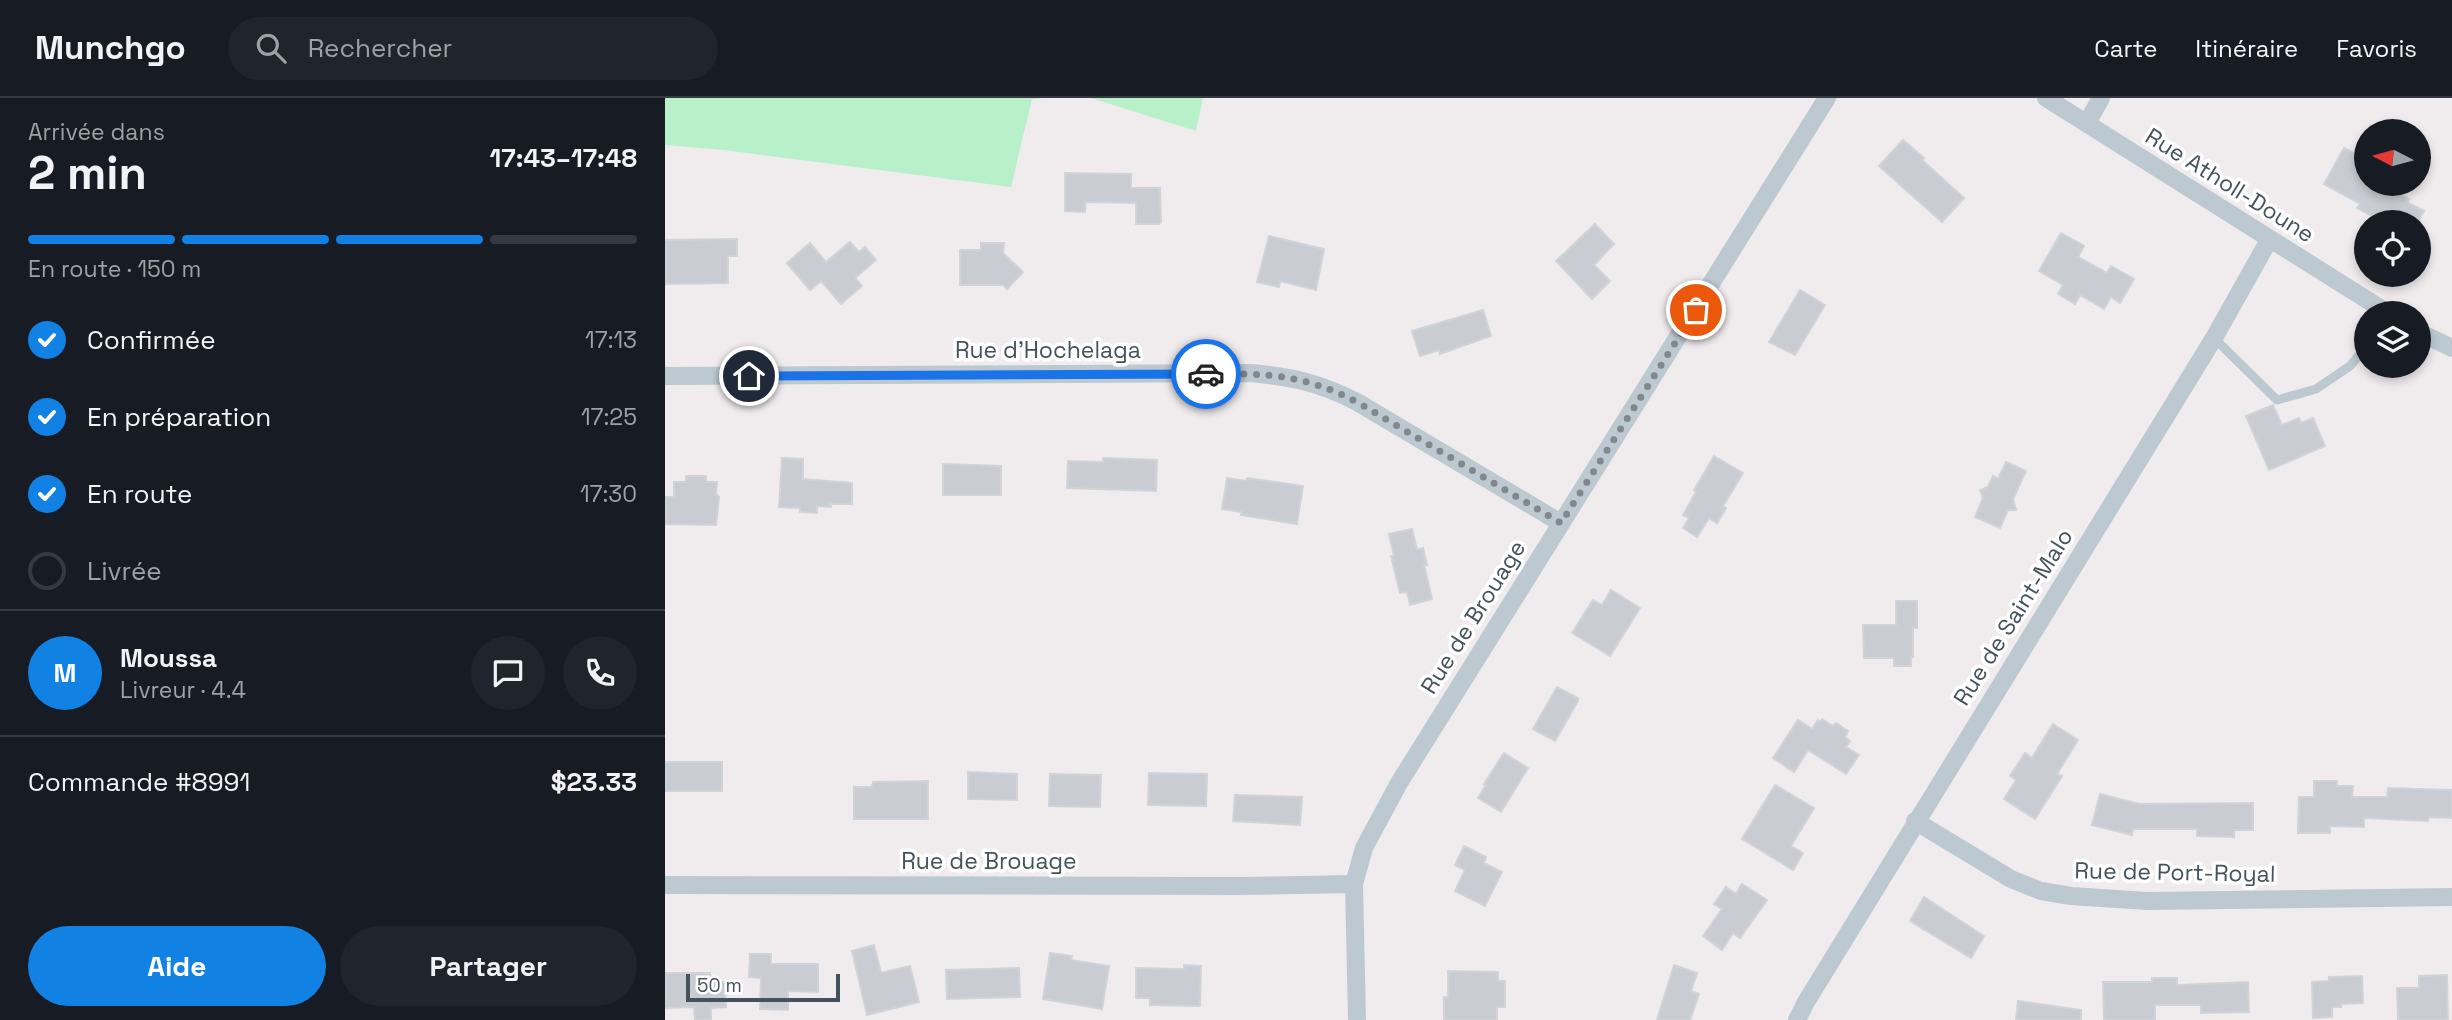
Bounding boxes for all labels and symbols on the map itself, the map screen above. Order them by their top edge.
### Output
north arrow [2354,119,2431,196]
street label: Rue Atholl-Doune [2140,121,2320,249]
pin [1666,280,1726,340]
street label: Rue d'Hochelaga [955,335,1141,365]
courier [1171,339,1241,409]
pin [719,346,779,406]
street label: Rue de Saint-Malo [1947,523,2079,711]
street label: Rue de Brouage [1414,535,1532,699]
street label: Rue de Brouage [901,846,1077,876]
street label: Rue de Port-Royal [2074,855,2276,889]
scale bar [686,971,840,1003]

